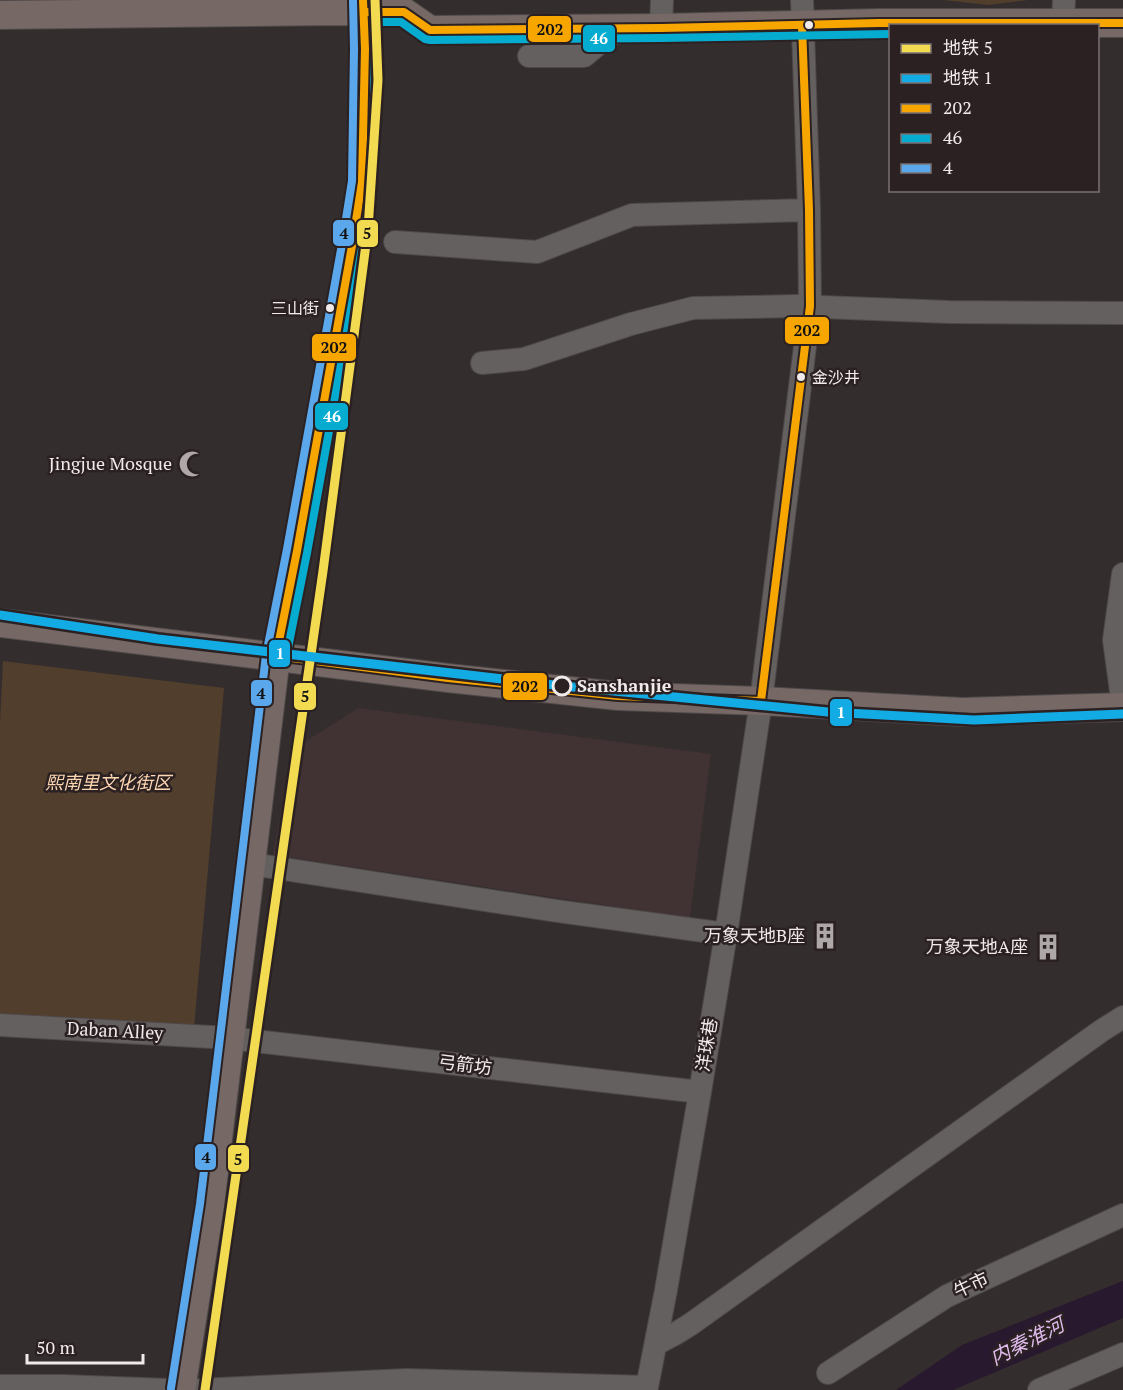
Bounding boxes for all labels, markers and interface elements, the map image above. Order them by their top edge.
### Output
line badge: 202 [527,15,572,43]
text: 202 [536,18,564,40]
unlabelled marker [803,19,815,31]
line badge: 46 [582,24,616,53]
legend [889,24,1099,192]
text: 46 [590,27,608,49]
text: 地铁 5 [943,35,993,59]
text: 地铁 1 [943,65,993,89]
text: 202 [943,95,972,119]
text: 46 [943,125,963,149]
text: 4 [943,155,953,179]
line badge: 4 [332,219,355,247]
line badge: 5 [356,219,379,248]
text: 4 [339,222,349,244]
text: 5 [362,222,372,244]
place label: 三山街 [271,297,319,319]
marker: 三山街 [324,302,336,314]
line badge: 202 [784,316,830,345]
text: 202 [793,319,821,341]
line badge: 202 [311,333,357,362]
text: 202 [320,336,348,358]
place label: 金沙井 [812,366,860,388]
marker: 金沙井 [795,371,807,383]
line badge: 46 [314,402,349,431]
text: 46 [323,405,341,427]
mosque icon: Jingjue Mosque [177,449,207,479]
place label: Jingjue Mosque [49,451,172,475]
line badge: 1 [268,639,291,668]
text: 1 [275,642,285,664]
line badge: 202 [502,672,548,701]
place label: Sanshanjie [577,673,672,697]
text: 202 [511,675,539,697]
marker: Sanshanjie [552,676,572,696]
line badge: 4 [250,679,273,707]
text: 4 [256,682,266,704]
line badge: 5 [293,682,317,711]
text: 5 [300,685,310,707]
line badge: 1 [829,698,853,727]
text: 1 [836,701,846,723]
park label: 熙南里文化街区 [45,770,174,794]
building icon: 万象天地B座 [810,921,840,951]
place label: 万象天地B座 [704,923,805,947]
building icon: 万象天地A座 [1033,932,1063,962]
place label: 万象天地A座 [926,934,1028,958]
street label: Daban Alley [66,1015,165,1045]
street label: 洋珠巷 [690,1016,722,1073]
street label: 弓箭坊 [437,1049,493,1079]
line badge: 4 [194,1143,217,1171]
line badge: 5 [227,1144,250,1173]
text: 4 [201,1146,211,1168]
text: 5 [233,1148,243,1170]
street label: 牛市 [949,1266,992,1303]
water label: 内秦淮河 [985,1309,1072,1371]
scale bar [27,1327,142,1365]
text: 50 m [36,1335,76,1359]

